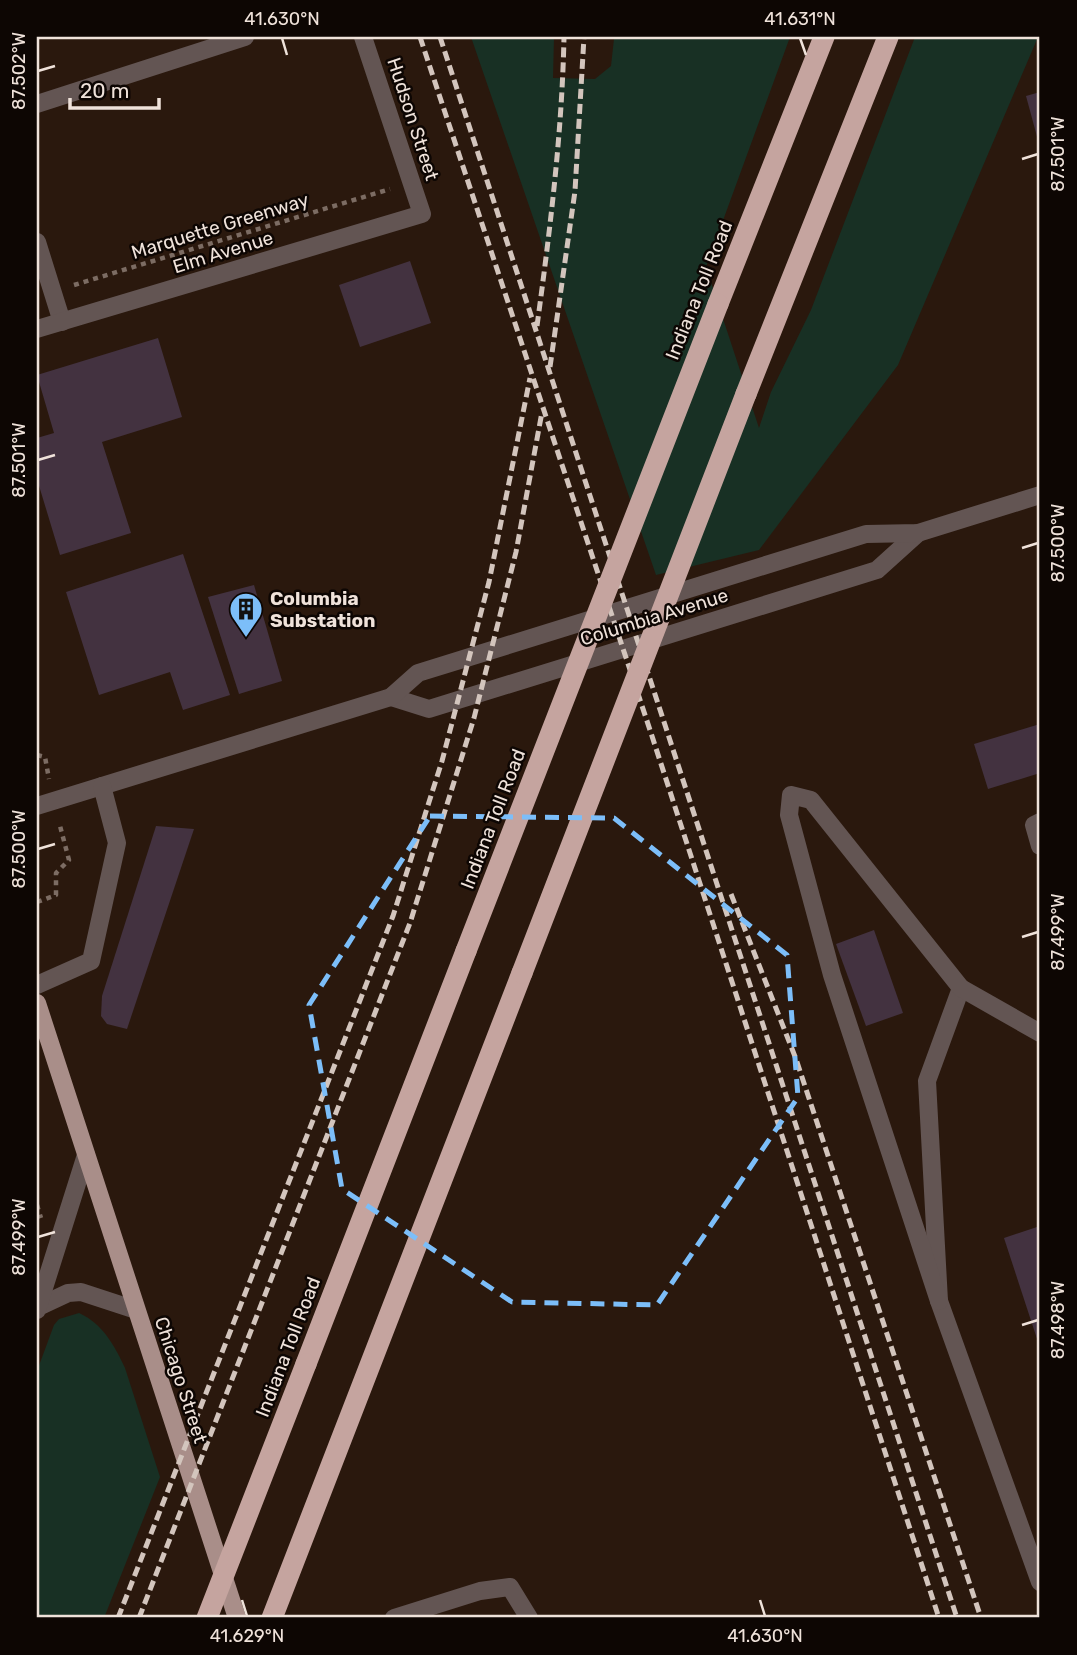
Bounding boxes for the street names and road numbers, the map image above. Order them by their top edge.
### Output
street label: Hudson Street [382,55,444,184]
street label: Marquette Greenway [128,188,312,264]
street label: Indiana Toll Road [661,217,737,363]
street label: Elm Avenue [170,226,276,278]
street label: Columbia Avenue [577,584,731,650]
street label: Indiana Toll Road [456,746,530,892]
street label: Indiana Toll Road [251,1274,325,1420]
street label: Chicago Street [150,1314,212,1447]

